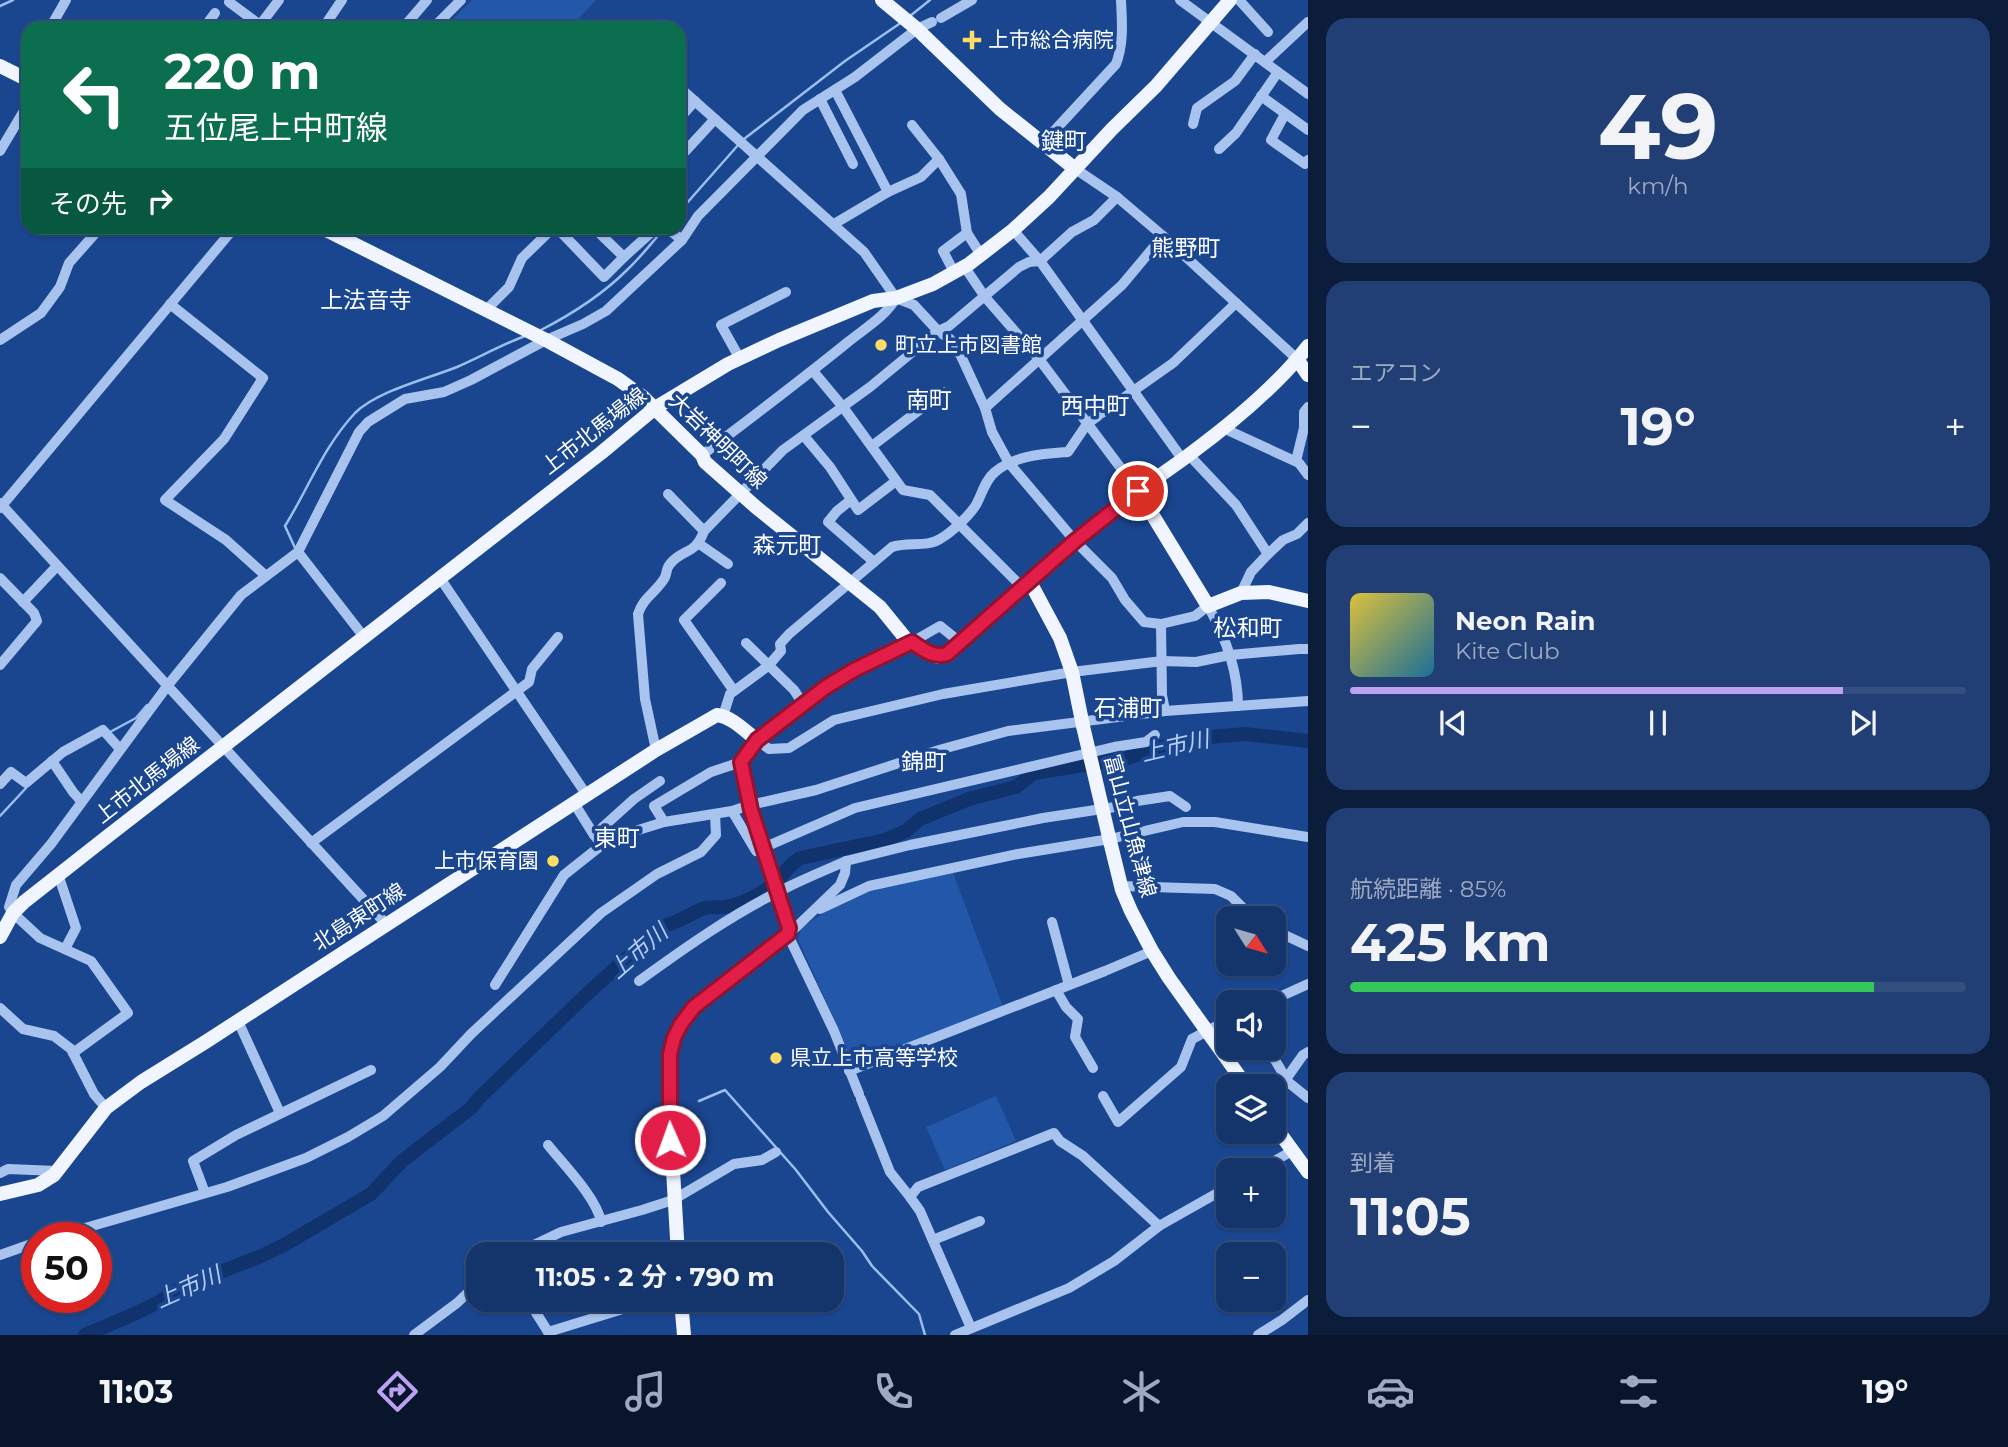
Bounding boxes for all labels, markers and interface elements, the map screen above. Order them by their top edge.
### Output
place label: 上市総合病院 [988,27,1114,52]
marker: 上市総合病院 [962,30,982,50]
text: 220 m [164,42,320,101]
icon: left [49,49,140,140]
text: 49 [1598,71,1718,182]
text: 五位尾上中町線 [164,108,388,147]
district label: 鍵町 [1041,127,1087,155]
text: km/h [1627,172,1689,200]
icon: right [141,182,179,220]
text: その先 [49,188,127,220]
district label: 熊野町 [1152,234,1221,262]
district label: 上法音寺 [320,286,412,314]
place label: 町立上市図書館 [895,332,1042,357]
marker: 町立上市図書館 [873,337,889,353]
text: エアコン [1350,359,1442,387]
street label: 上市北馬場線 [536,382,651,479]
district label: 南町 [906,386,952,414]
street label: 大岩神明町線 [664,388,772,493]
district label: 西中町 [1061,392,1130,420]
text: 19° [1620,395,1696,458]
text: − [1350,403,1372,450]
text: + [1944,403,1966,450]
pin [1108,461,1168,521]
icon: arrive [1119,472,1157,510]
district label: 森元町 [753,531,822,559]
text: Neon Rain [1455,605,1596,637]
district label: 松和町 [1214,614,1283,642]
text: Kite Club [1455,637,1560,665]
district label: 石浦町 [1094,694,1163,722]
icon: previous [1434,704,1472,742]
icon: pause [1639,704,1677,742]
icon: next [1844,704,1882,742]
water label: 上市川 [1138,724,1215,767]
street label: 上市北馬場線 [89,731,204,828]
district label: 錦町 [901,748,947,776]
street label: 富山立山魚津線 [1099,752,1162,900]
district label: 東町 [594,824,640,852]
place label: 上市保育園 [434,848,539,873]
marker: 上市保育園 [545,853,561,869]
text: 航続距離 · 85% [1350,875,1506,903]
street label: 北島東町線 [308,878,410,956]
north arrow [1216,906,1286,976]
map controls [1216,906,1286,1312]
text: 425 km [1350,911,1551,974]
water label: 上市川 [603,916,675,984]
button: sound [1216,990,1286,1060]
place label: 県立上市高等学校 [790,1045,958,1070]
marker: 県立上市高等学校 [768,1050,784,1066]
button: layers [1216,1074,1286,1144]
position arrow [633,1103,707,1177]
text: 到着 [1350,1149,1396,1177]
button: + [1216,1158,1286,1228]
text: 11:05 [1350,1185,1471,1248]
speed limit sign: 50 [21,1222,112,1313]
button: − [1216,1242,1286,1312]
water label: 上市川 [151,1259,228,1314]
text: 11:05 · 2 分 · 790 m [535,1261,775,1293]
icon: directions [373,1367,422,1416]
icon: music [621,1367,670,1416]
icon: phone [869,1367,918,1416]
icon: climate [1117,1367,1166,1416]
icon: car [1366,1367,1415,1416]
icon: filters [1614,1367,1663,1416]
text: 11:03 [100,1372,173,1411]
text: 19° [1862,1372,1908,1411]

